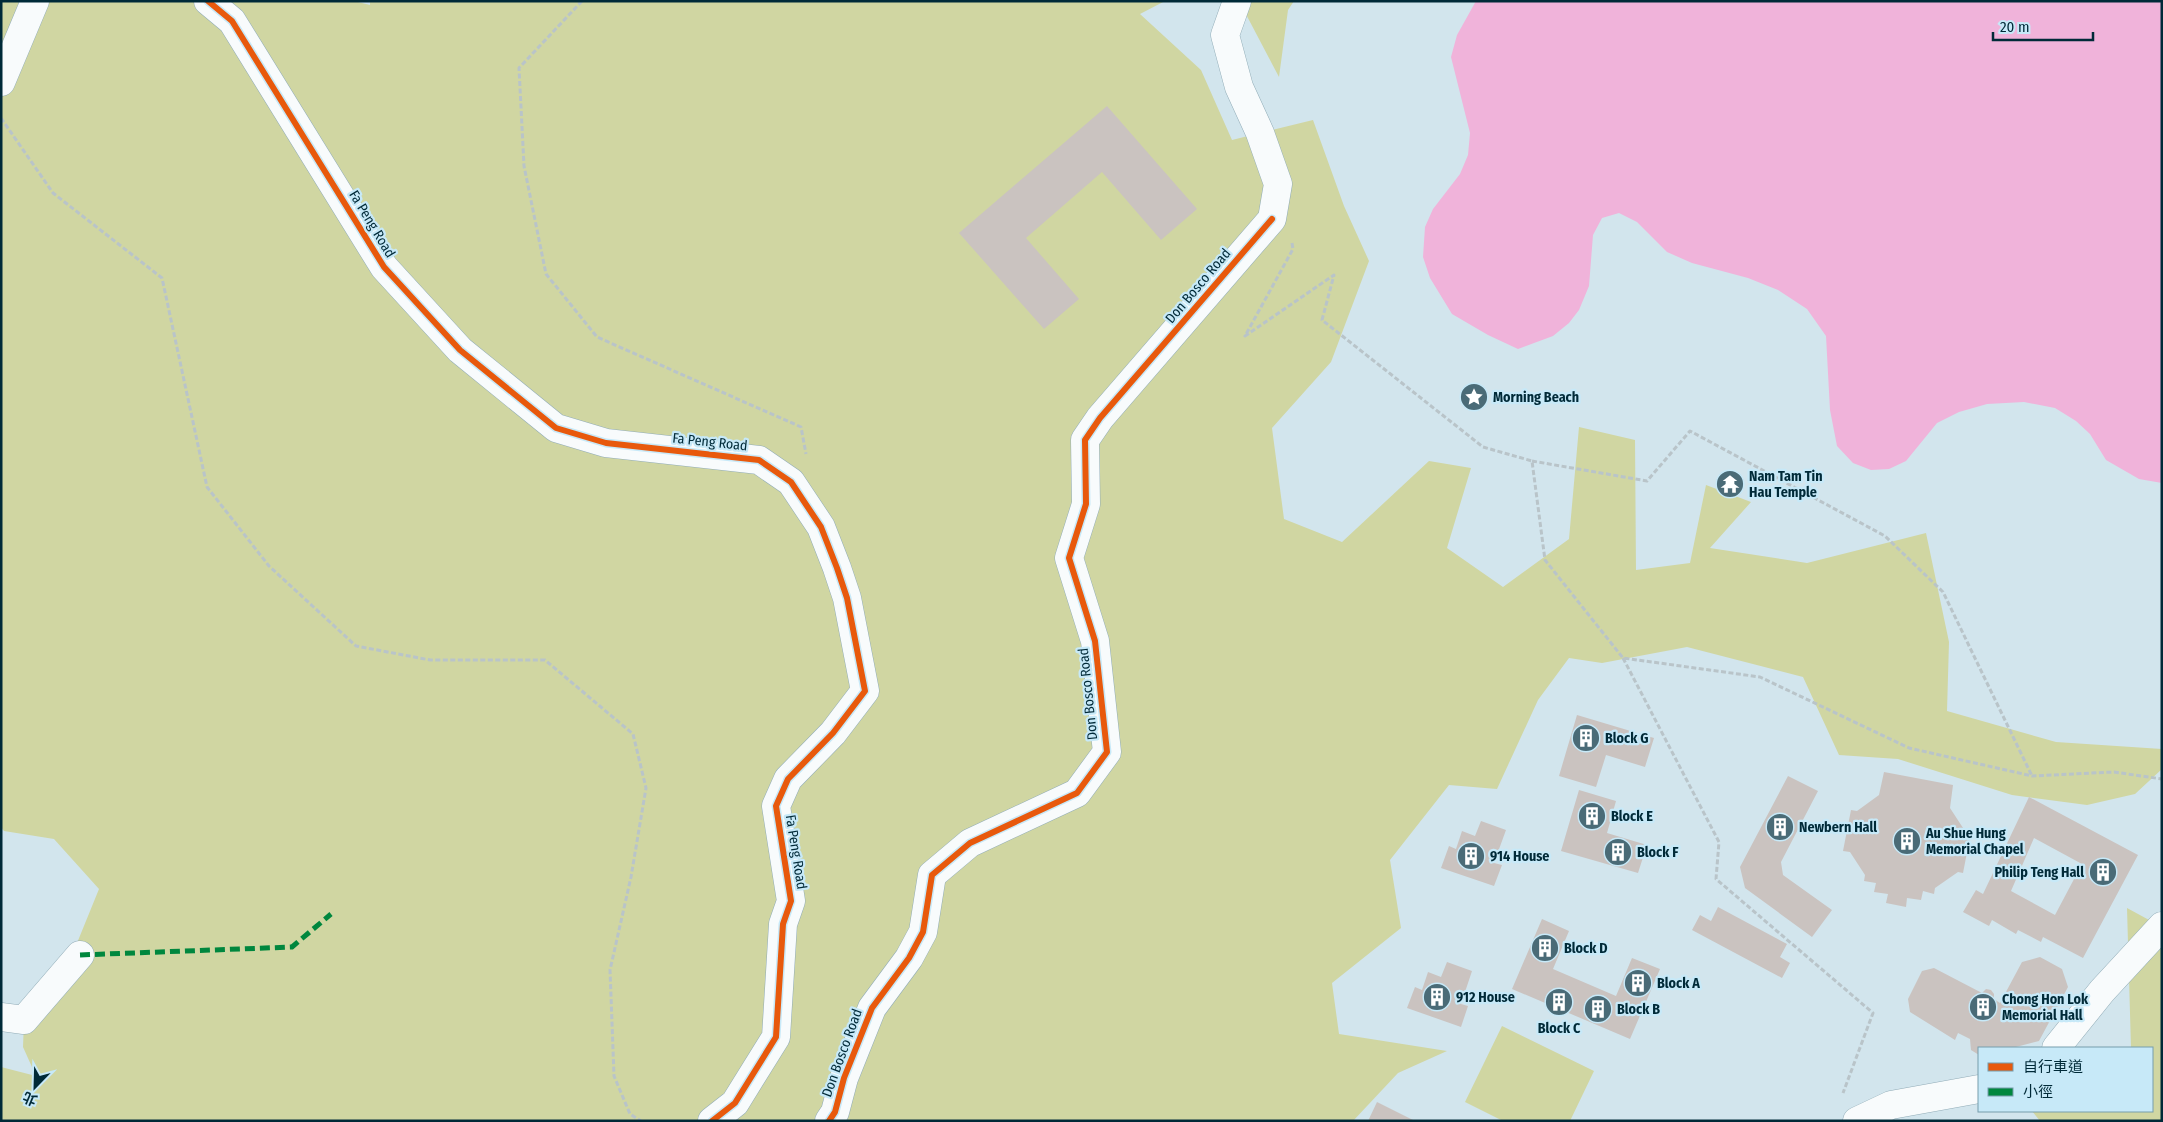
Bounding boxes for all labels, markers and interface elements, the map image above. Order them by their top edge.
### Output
scale bar [1993,10,2093,42]
text: 20 m [2000,18,2030,36]
street label: Fa Peng Road [345,187,399,261]
street label: Don Bosco Road [1162,245,1234,327]
place icon: Morning Beach [1459,382,1489,412]
place label: Morning Beach [1493,389,1579,406]
street label: Fa Peng Road [672,430,748,454]
place label: Nam Tam Tin Hau Temple [1749,468,1822,501]
temple icon: Nam Tam Tin Hau Temple [1715,469,1745,499]
street label: Don Bosco Road [1075,647,1101,741]
building icon: Block G [1571,723,1601,753]
place label: Block G [1605,730,1648,747]
building icon: Block E [1577,801,1607,831]
place label: Block E [1611,808,1653,825]
building icon: Newbern Hall [1765,812,1795,842]
street label: Fa Peng Road [782,813,810,891]
place label: Newbern Hall [1799,819,1877,836]
place label: Au Shue Hung Memorial Chapel [1925,825,2024,858]
building icon: Au Shue Hung Memorial Chapel [1892,826,1922,856]
building icon: Block F [1603,837,1633,867]
building icon: 914 House [1456,841,1486,871]
place label: Block F [1637,844,1679,861]
place label: 914 House [1490,848,1549,865]
building icon: Philip Teng Hall [2088,857,2118,887]
place label: Philip Teng Hall [1994,864,2084,881]
building icon: Block D [1530,933,1560,963]
place label: Block D [1564,940,1608,957]
building icon: Block A [1623,968,1653,998]
place label: Block A [1657,975,1700,992]
building icon: 912 House [1422,982,1452,1012]
building icon: Block C [1544,987,1574,1017]
place label: 912 House [1456,989,1515,1006]
place label: Chong Hon Lok Memorial Hall [2002,991,2089,1024]
building icon: Chong Hon Lok Memorial Hall [1968,992,1998,1022]
building icon: Block B [1583,994,1613,1024]
place label: Block B [1617,1001,1660,1018]
street label: Don Bosco Road [818,1007,866,1099]
place label: Block C [1538,1020,1581,1037]
legend [1978,1047,2153,1112]
text: 自行車道 [2023,1058,2083,1076]
north arrow [10,1062,60,1112]
text: 小徑 [2023,1083,2053,1101]
text: 北 [20,1088,40,1109]

